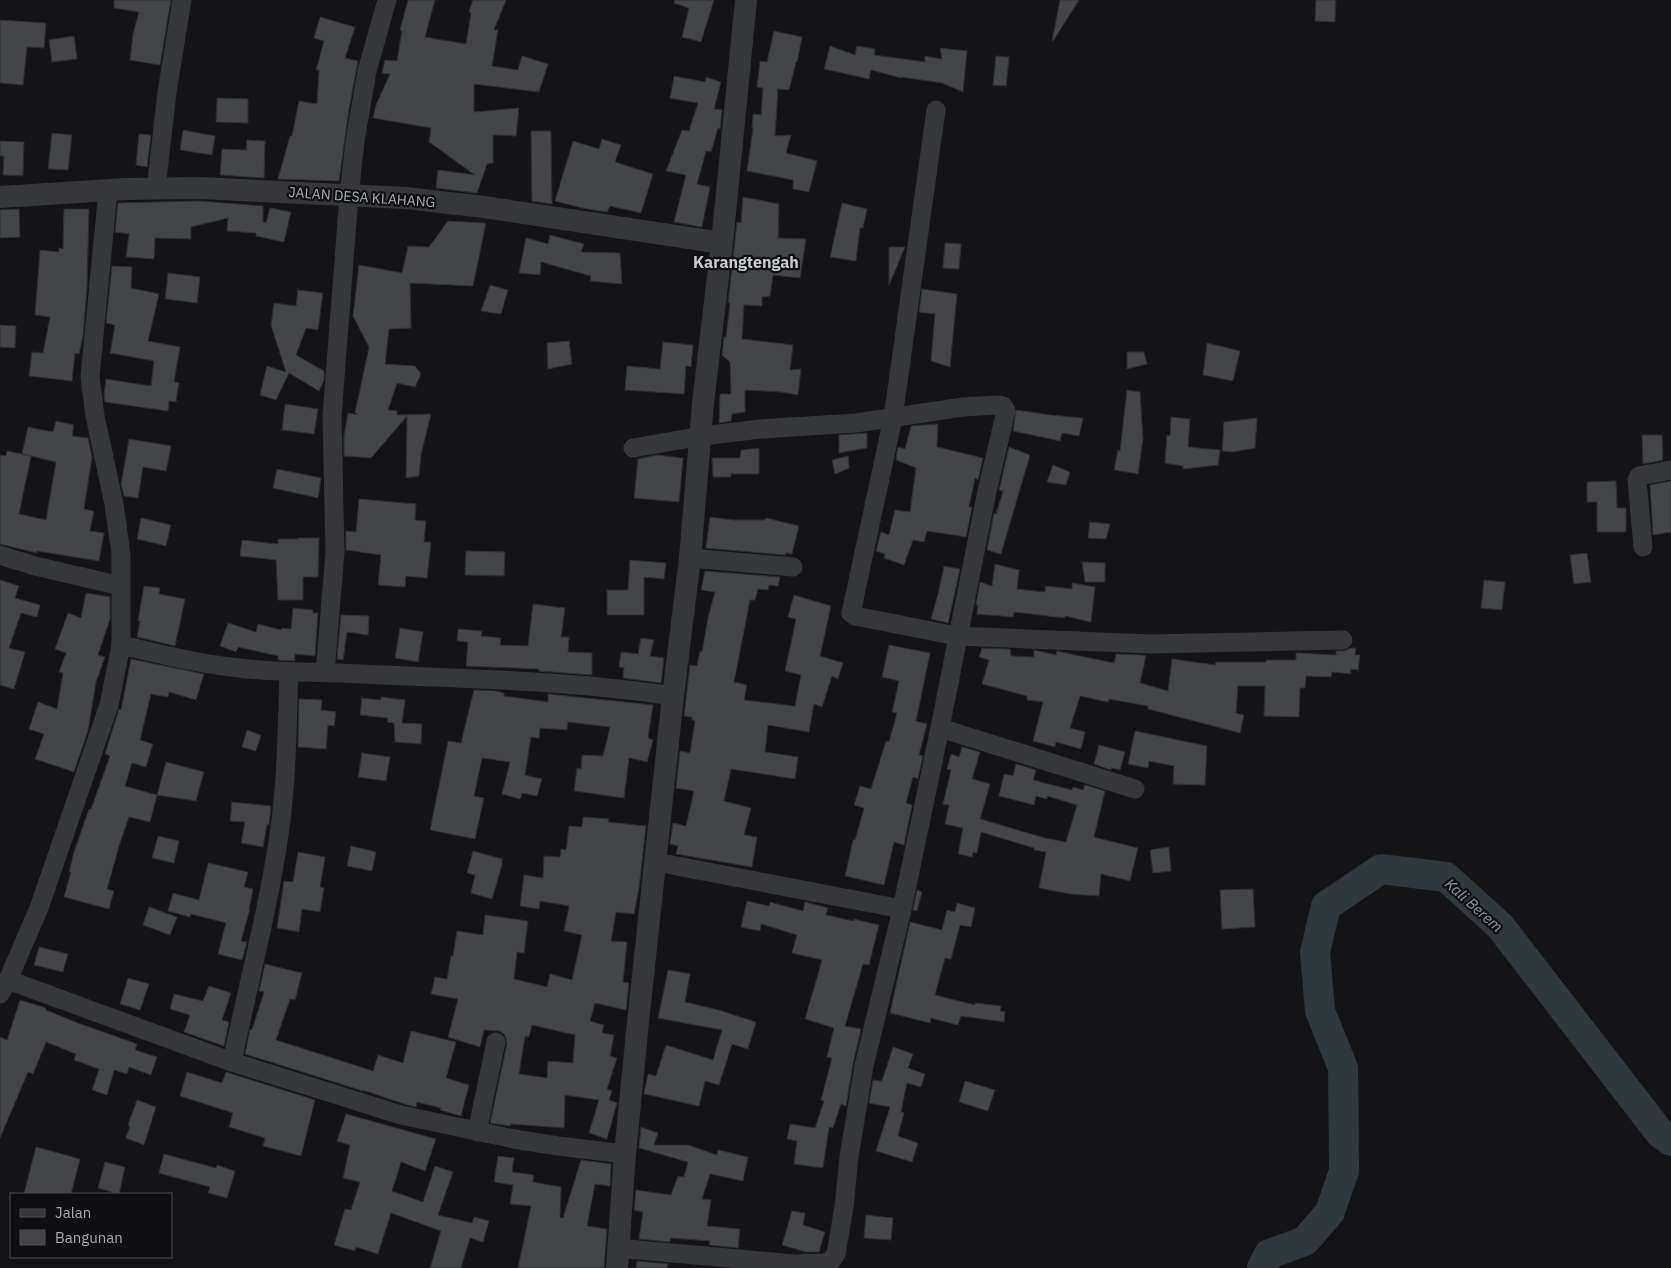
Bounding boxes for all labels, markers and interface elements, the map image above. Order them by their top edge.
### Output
street label: JALAN DESA KLAHANG [288,183,436,211]
district label: Karangtengah [693,252,799,272]
water label: Kali Berem [1441,874,1507,936]
legend [10,1193,172,1258]
text: Jalan [55,1203,91,1222]
text: Bangunan [55,1228,123,1247]

